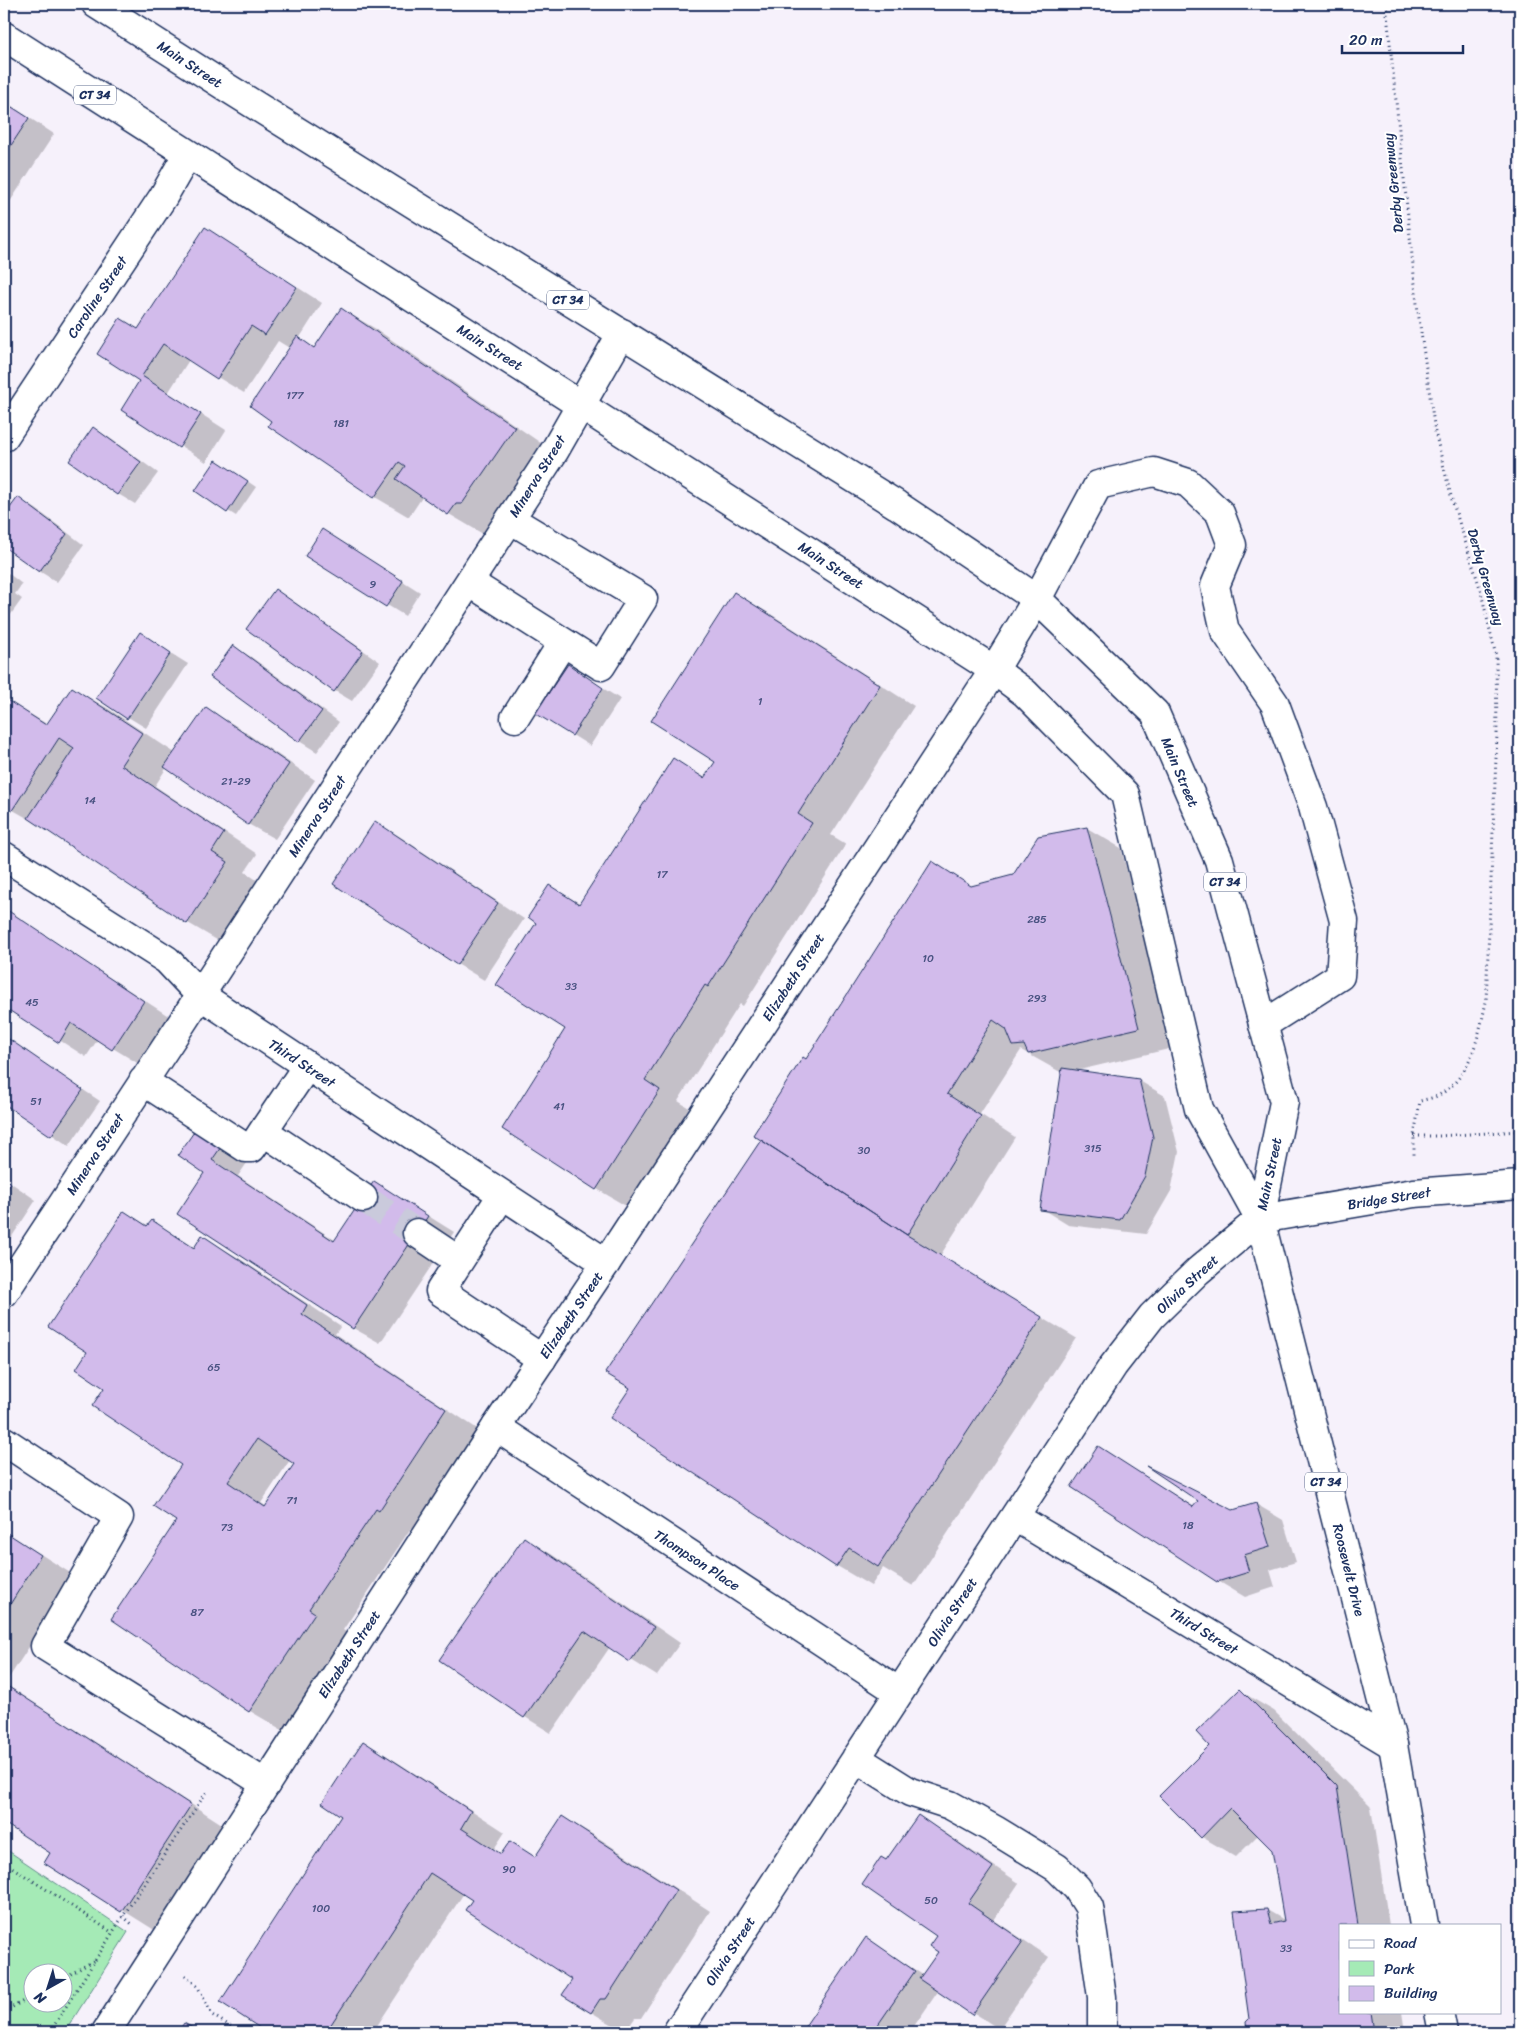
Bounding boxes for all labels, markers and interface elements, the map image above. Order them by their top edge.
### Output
scale bar [1342,22,1463,54]
text: 20 m [1349,27,1383,53]
street label: Main Street [152,34,228,95]
road number: CT 34 [74,86,116,104]
street label: Derby Greenway [1376,131,1411,234]
street label: Caroline Street [60,250,135,344]
road number: CT 34 [547,290,589,310]
street label: Main Street [452,317,528,378]
house number: 177 [286,386,304,405]
house number: 181 [333,414,349,433]
street label: Minerva Street [502,429,574,523]
street label: Derby Greenway [1460,526,1512,629]
street label: Main Street [793,535,869,596]
house number: 9 [370,575,377,594]
house number: 1 [758,692,763,711]
street label: Main Street [1154,733,1206,811]
street label: Minerva Street [281,769,354,862]
house number: 21-29 [221,772,251,791]
house number: 14 [84,791,96,810]
house number: 17 [657,865,668,884]
road number: CT 34 [1204,872,1246,892]
house number: 285 [1027,910,1047,929]
street label: Elizabeth Street [755,928,831,1027]
house number: 10 [922,949,934,968]
house number: 33 [565,977,577,996]
house number: 293 [1027,989,1047,1008]
house number: 45 [25,993,39,1012]
street label: Third Street [263,1032,342,1095]
house number: 51 [30,1092,42,1111]
house number: 41 [553,1097,565,1116]
street label: Minerva Street [59,1107,132,1200]
street label: Main Street [1250,1135,1289,1213]
house number: 315 [1084,1139,1102,1158]
house number: 30 [858,1141,871,1160]
street label: Bridge Street [1346,1179,1434,1217]
street label: Olivia Street [1150,1248,1225,1320]
street label: Elizabeth Street [533,1266,610,1364]
house number: 65 [208,1358,221,1377]
road number: CT 34 [1305,1472,1347,1491]
house number: 71 [287,1491,298,1510]
house number: 18 [1182,1516,1194,1535]
house number: 73 [221,1518,233,1537]
street label: Roosevelt Drive [1325,1521,1372,1619]
street label: Thompson Place [648,1523,745,1598]
street label: Olivia Street [921,1572,984,1652]
street label: Third Street [1165,1601,1244,1663]
house number: 87 [191,1603,204,1622]
street label: Elizabeth Street [311,1605,387,1704]
house number: 90 [502,1860,516,1879]
house number: 50 [924,1891,938,1910]
house number: 100 [312,1899,330,1918]
street label: Olivia Street [699,1911,762,1991]
legend [1339,1924,1502,2014]
text: Road [1384,1930,1417,1956]
house number: 33 [1280,1939,1292,1958]
text: Park [1384,1956,1415,1982]
north arrow [22,1964,72,2014]
text: Building [1384,1980,1438,2006]
text: N [28,1985,53,2011]

